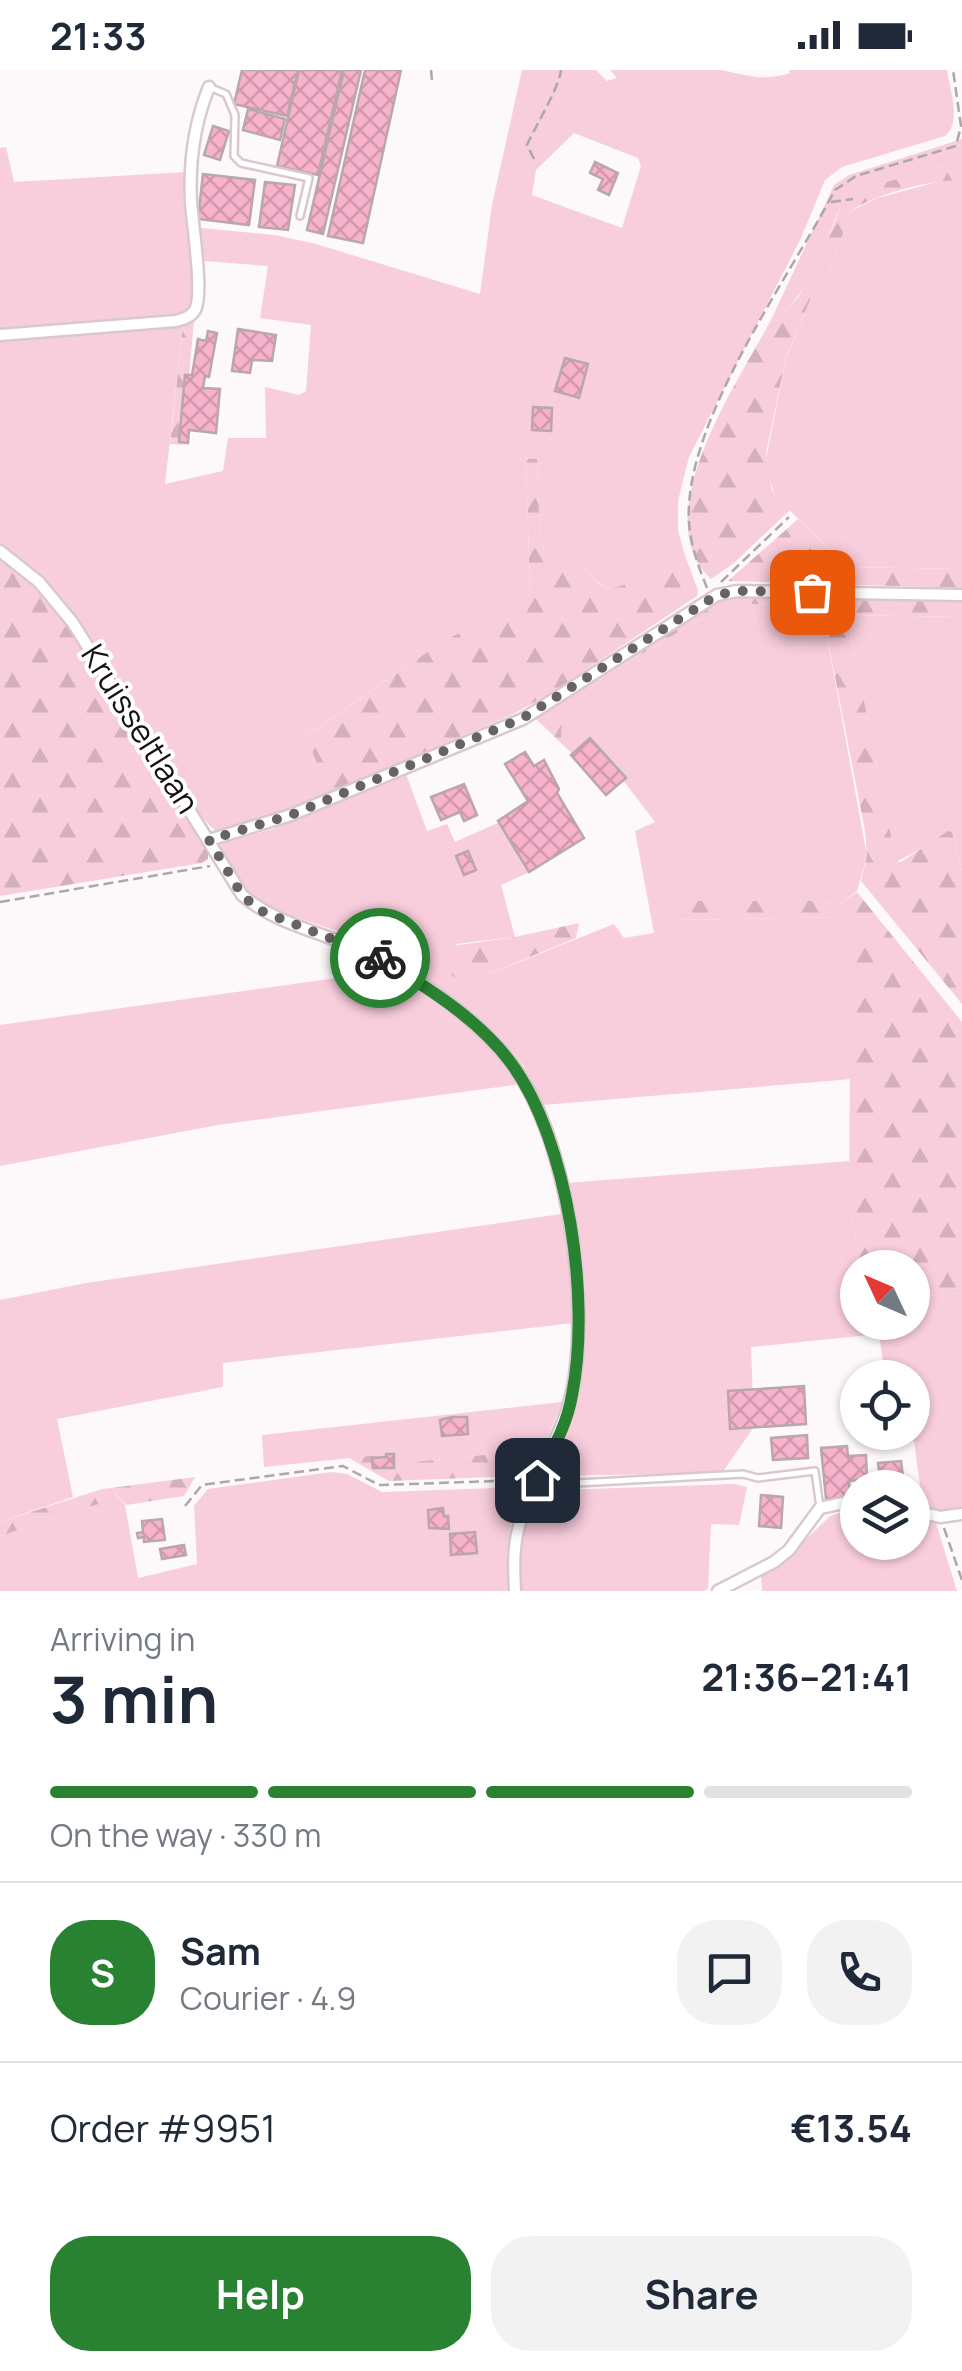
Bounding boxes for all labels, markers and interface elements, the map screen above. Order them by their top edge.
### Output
text: 21:33 [50,9,146,61]
pin [770,550,855,635]
icon: bag [785,565,840,620]
street label: Kruisseltlaan [71,636,210,821]
courier [330,908,430,1008]
icon: bike [353,931,408,986]
north arrow [840,1250,930,1340]
map controls [840,1250,930,1560]
button: locate [840,1360,930,1450]
pin [495,1438,580,1523]
icon: home [510,1453,565,1508]
button: layers [840,1470,930,1560]
text: Arriving in [50,1617,195,1661]
text: 21:36–21:41 [701,1650,912,1702]
text: 3 min [50,1654,218,1743]
text: On the way · 330 m [50,1813,321,1857]
button: chat [677,1920,782,2025]
button: phone [807,1920,912,2025]
text: Sam [180,1924,261,1976]
text: S [90,1946,115,1998]
text: Courier · 4.9 [180,1976,356,2020]
text: Order #9951 [50,2101,276,2153]
text: €13.54 [790,2101,912,2153]
button: Help [50,2236,471,2351]
button: Share [491,2236,912,2351]

